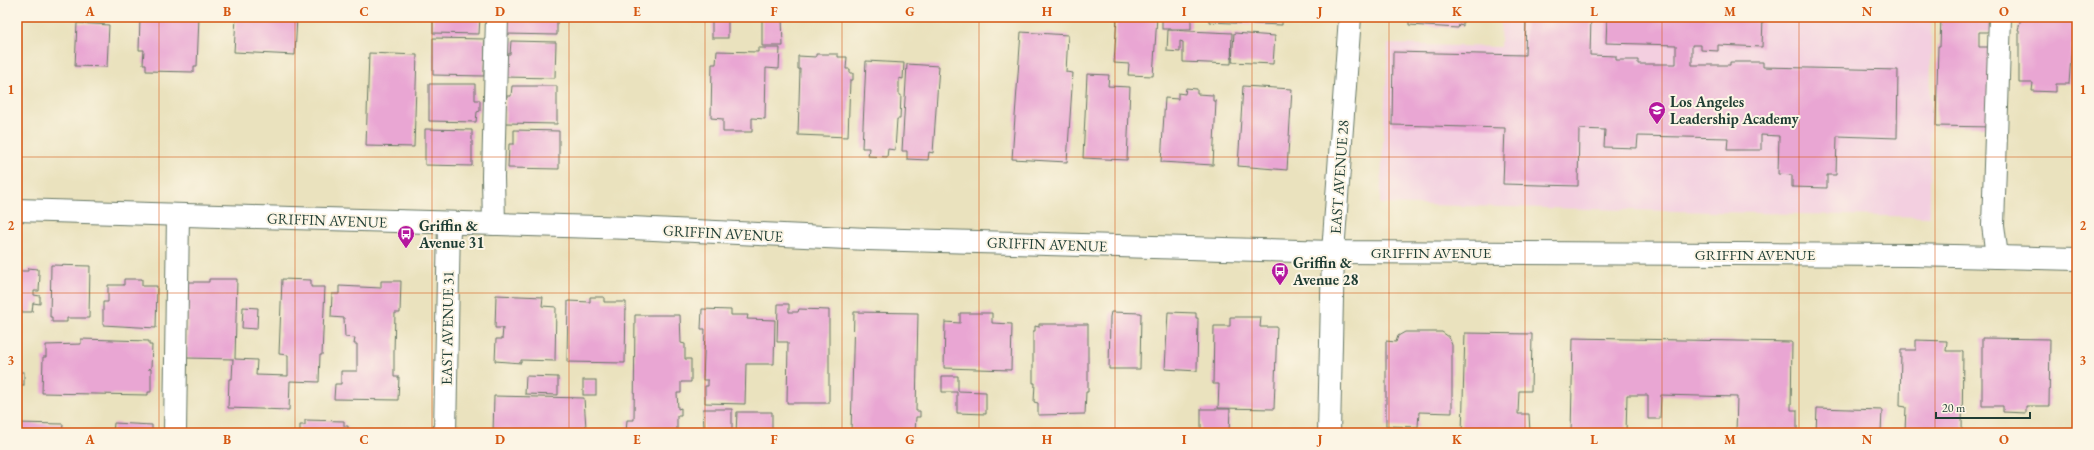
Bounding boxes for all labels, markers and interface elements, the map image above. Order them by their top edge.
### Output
text: A [84,3,95,20]
text: B [223,3,231,20]
text: C [359,3,369,20]
text: D [495,3,505,20]
text: E [633,3,641,20]
text: F [770,3,778,20]
text: G [905,3,915,20]
text: H [1042,3,1053,20]
text: I [1182,3,1187,20]
text: J [1316,3,1323,20]
text: K [1452,3,1463,20]
text: L [1590,3,1598,20]
text: M [1724,3,1736,20]
text: N [1862,3,1873,20]
text: O [1999,3,2009,20]
text: 1 [8,81,15,98]
text: 1 [2080,81,2087,98]
place label: Los Angeles Leadership Academy [1670,92,1799,128]
school or university icon: Los Angeles Leadership Academy [1647,100,1667,125]
street label: EAST AVENUE 28 [1326,119,1352,235]
street label: GRIFFIN AVENUE [267,208,388,232]
place label: Griffin & Avenue 31 [418,216,484,252]
text: 2 [8,217,15,234]
text: 2 [2080,217,2087,234]
street label: GRIFFIN AVENUE [662,220,784,246]
bus stop icon: Griffin & Avenue 31 [396,224,416,249]
street label: GRIFFIN AVENUE [987,232,1108,256]
street label: GRIFFIN AVENUE [1371,243,1492,262]
street label: GRIFFIN AVENUE [1695,245,1816,264]
place label: Griffin & Avenue 28 [1292,253,1358,289]
bus stop icon: Griffin & Avenue 28 [1270,261,1290,286]
street label: EAST AVENUE 31 [437,271,457,385]
text: 3 [8,352,15,369]
text: 3 [2080,352,2087,369]
scale bar [1936,394,2030,420]
text: 20 m [1942,400,1966,416]
text: A [84,431,95,448]
text: B [223,431,231,448]
text: C [359,431,369,448]
text: D [495,431,505,448]
text: E [633,431,641,448]
text: F [770,431,778,448]
text: G [905,431,915,448]
text: H [1042,431,1053,448]
text: I [1182,431,1187,448]
text: J [1316,431,1323,448]
text: K [1452,431,1463,448]
text: L [1590,431,1598,448]
text: M [1724,431,1736,448]
text: N [1862,431,1873,448]
text: O [1999,431,2009,448]

